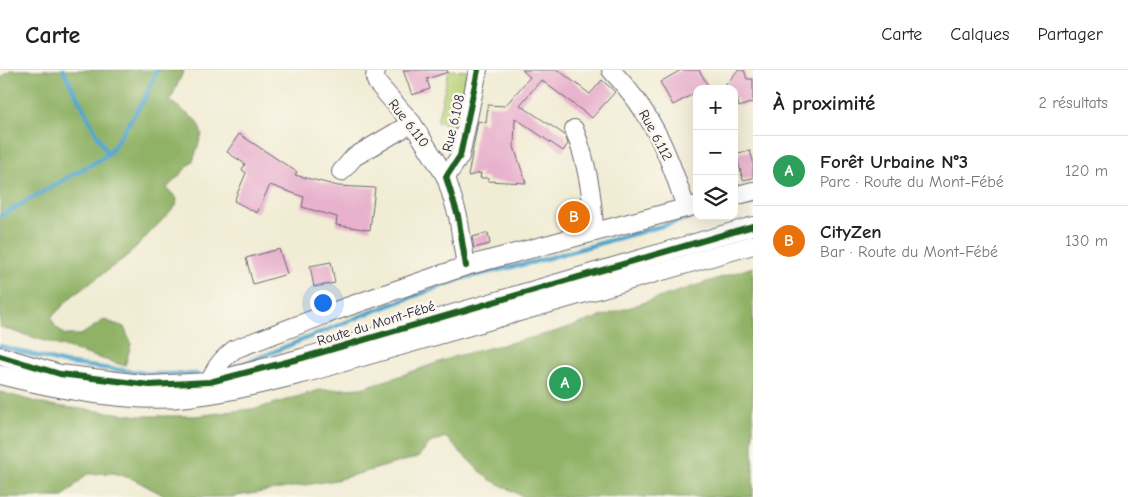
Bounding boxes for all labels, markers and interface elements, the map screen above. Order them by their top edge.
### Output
text: Carte [25,21,80,49]
text: Carte [881,24,922,45]
text: Calques [950,24,1010,45]
text: Partager [1038,24,1103,45]
map controls [693,85,738,220]
button: + [693,85,738,130]
text: À proximité [773,91,875,115]
street label: Rue 6.108 [439,93,468,153]
text: 2 résultats [1038,94,1108,112]
street label: Rue 6.110 [385,96,433,151]
street label: Rue 6.112 [635,107,676,164]
button: − [693,130,738,175]
text: Forêt Urbaine N°3 [820,151,968,173]
text: A [785,162,793,180]
text: 120 m [1065,162,1108,180]
text: Parc · Route du Mont-Fébé [820,173,1004,191]
button: layers [693,175,738,220]
pin: B [558,198,590,236]
text: CityZen [820,221,882,243]
text: B [784,232,794,250]
text: 130 m [1065,232,1108,250]
text: Bar · Route du Mont-Fébé [820,243,998,261]
your location [310,290,336,316]
street label: Route du Mont-Fébé [315,297,437,350]
pin: A [549,364,581,402]

